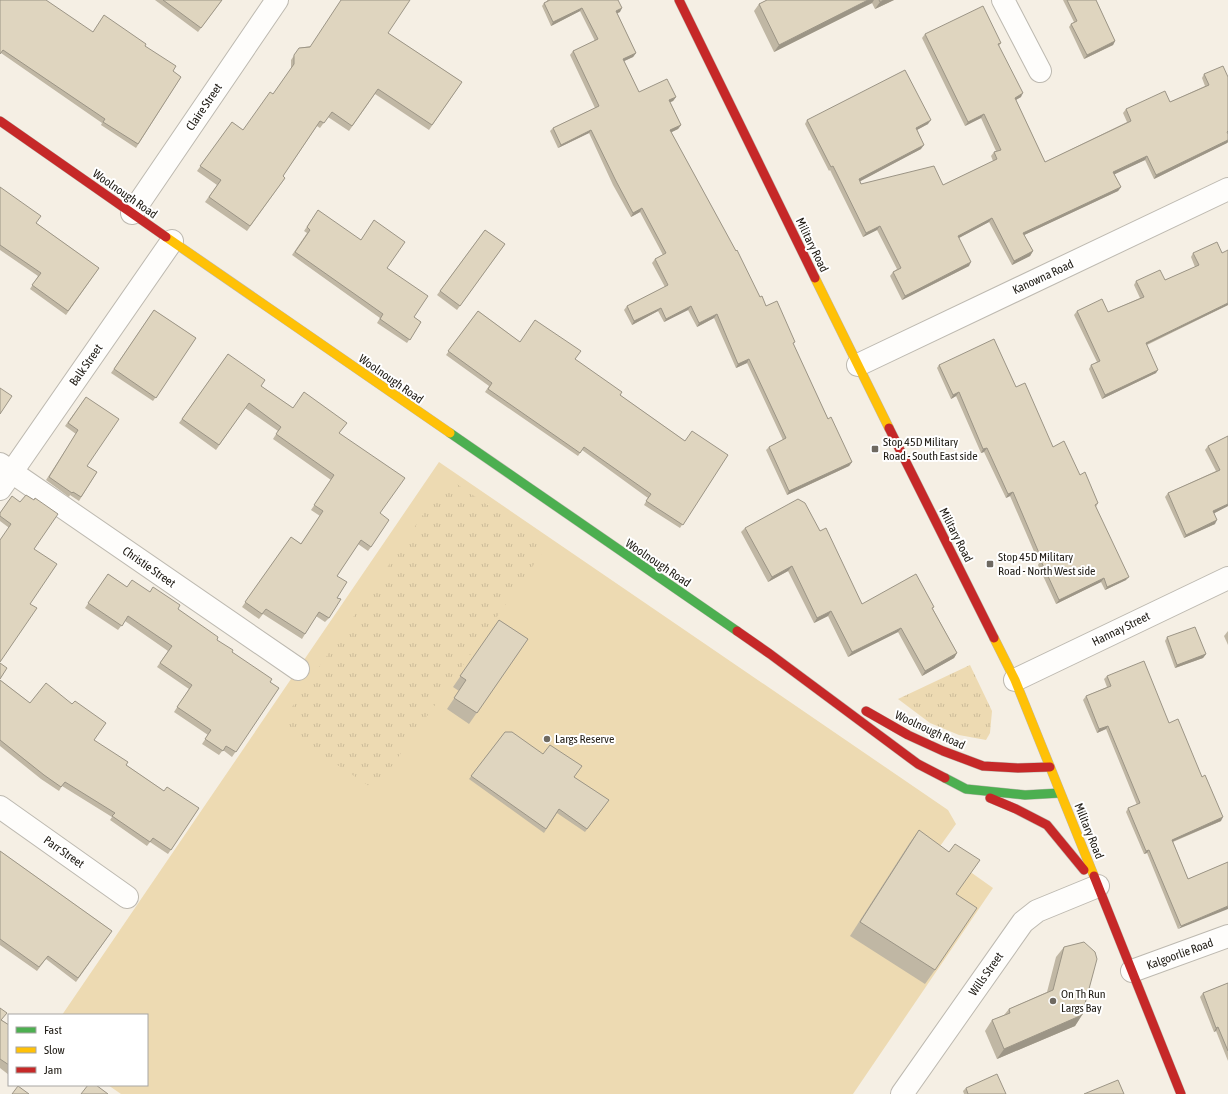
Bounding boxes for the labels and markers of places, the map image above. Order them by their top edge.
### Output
place label: Stop 45D Military Road - South East side [883,435,978,463]
marker: Stop 45D Military Road - South East side [870,444,880,454]
place label: Stop 45D Military Road - North West side [998,550,1096,578]
marker: Stop 45D Military Road - North West side [985,559,995,569]
place label: Largs Reserve [555,732,614,746]
marker: Largs Reserve [542,734,552,744]
place label: On Th Run Largs Bay [1061,987,1106,1015]
marker: On Th Run Largs Bay [1048,996,1058,1006]

